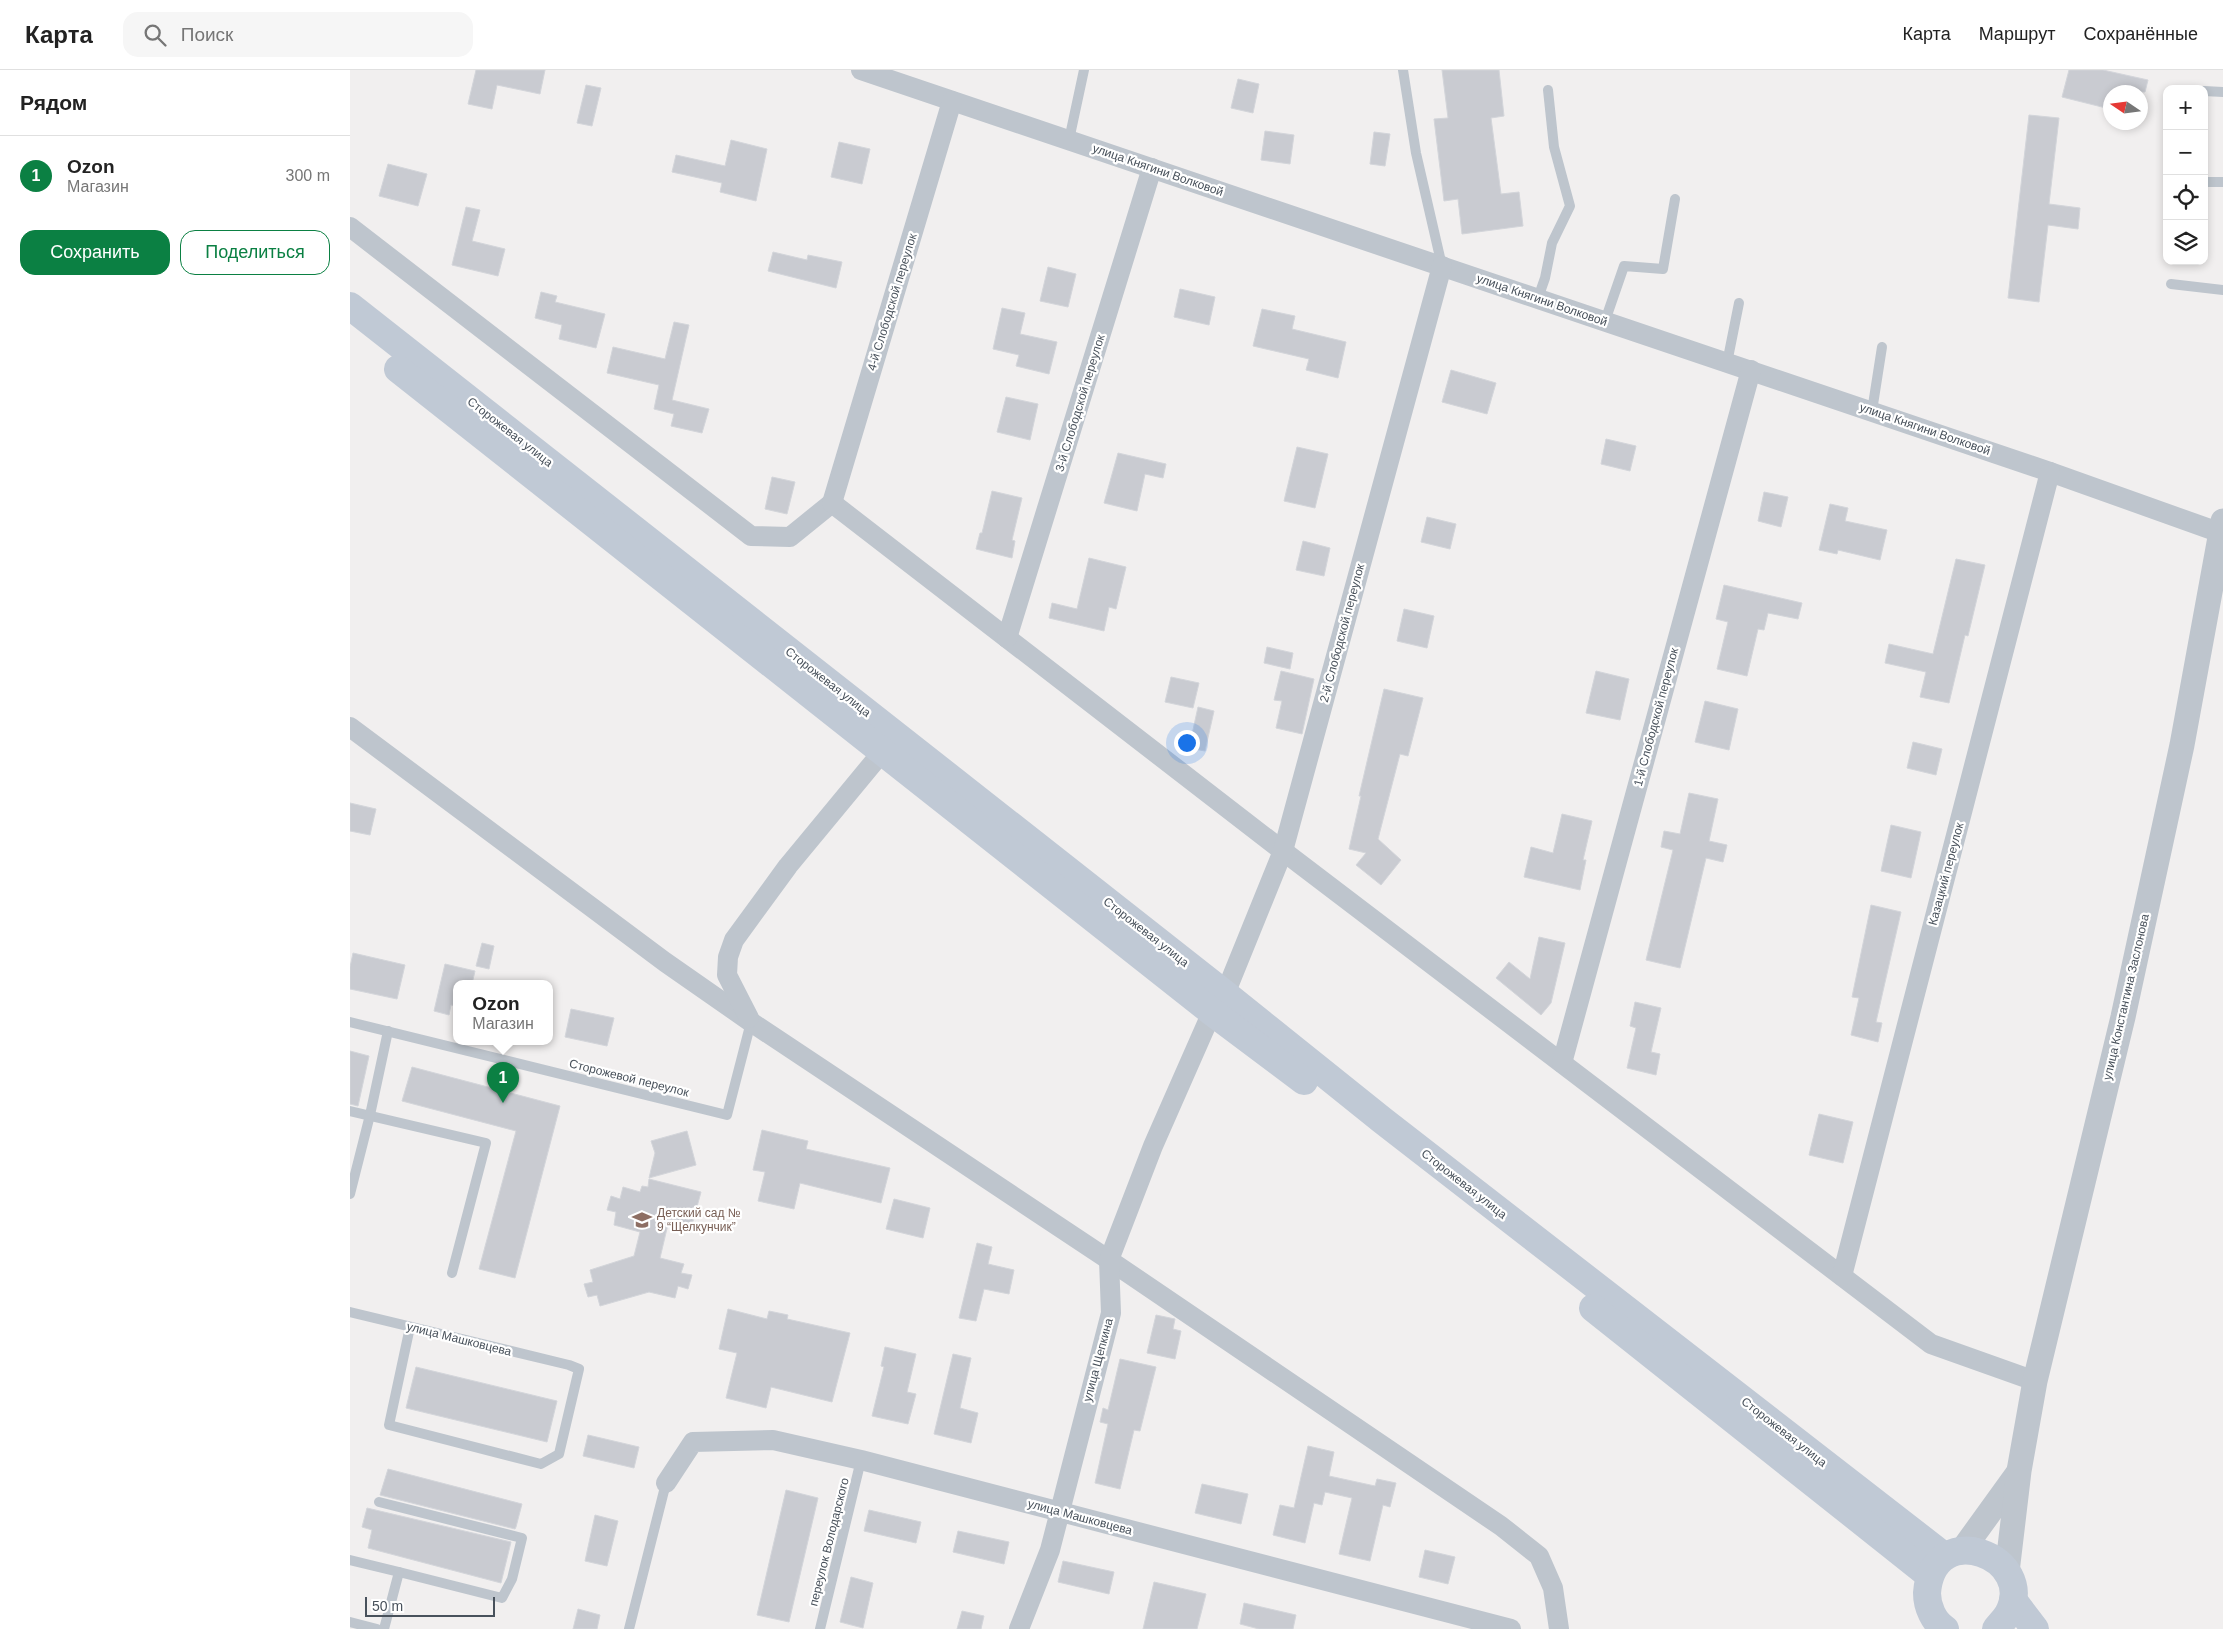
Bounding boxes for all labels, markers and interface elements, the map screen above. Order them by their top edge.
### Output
search box [123,12,473,57]
text: Карта [25,21,93,48]
icon: search [141,21,169,49]
text: Поиск [181,24,233,45]
text: Карта [1903,24,1951,44]
text: Маршрут [1979,24,2055,44]
text: Сохранённые [2083,24,2198,44]
north arrow [2103,85,2148,130]
map controls [2163,85,2208,265]
button: + [2163,85,2208,130]
text: Рядом [20,91,87,114]
button: − [2163,130,2208,175]
street label: улица Княгини Волковой [1091,141,1225,199]
text: Ozon [67,156,115,177]
text: 1 [32,167,40,184]
text: 300 m [286,167,330,184]
button: locate [2163,175,2208,220]
text: Магазин [67,178,129,195]
button: layers [2163,220,2208,265]
button: Сохранить [20,230,170,275]
button: Поделиться [180,230,330,275]
street label: 4-й Слободской переулок [864,231,920,372]
street label: улица Княгини Волковой [1475,271,1609,329]
street label: 3-й Слободской переулок [1052,332,1108,473]
street label: Сторожевая улица [465,394,556,470]
street label: улица Княгини Волковой [1858,400,1992,458]
street label: 2-й Слободской переулок [1317,562,1367,704]
street label: Сторожевая улица [783,644,874,720]
street label: 1-й Слободской переулок [1631,646,1681,788]
your location [1174,730,1200,756]
street label: Казацкий переулок [1926,820,1967,927]
street label: Сторожевая улица [1101,894,1192,970]
street label: улица Константина Заслонова [2100,912,2152,1081]
popup [453,980,553,1045]
text: Ozon [472,993,520,1014]
text: Магазин [472,1015,534,1032]
street label: Сторожевой переулок [568,1056,691,1100]
pin: 1 [487,1062,519,1103]
street label: Сторожевая улица [1419,1146,1510,1222]
place label: Детский сад № 9 “Щелкунчик” [657,1206,741,1234]
school or university icon: Детский сад № 9 “Щелкунчик” [631,1209,653,1231]
street label: улица Щепкина [1080,1316,1116,1403]
street label: улица Машковцева [405,1319,513,1359]
street label: Сторожевая улица [1739,1394,1830,1470]
street label: переулок Володарского [806,1476,852,1608]
street label: улица Машковцева [1026,1496,1134,1538]
scale bar [365,1594,495,1617]
text: 50 m [372,1598,403,1614]

